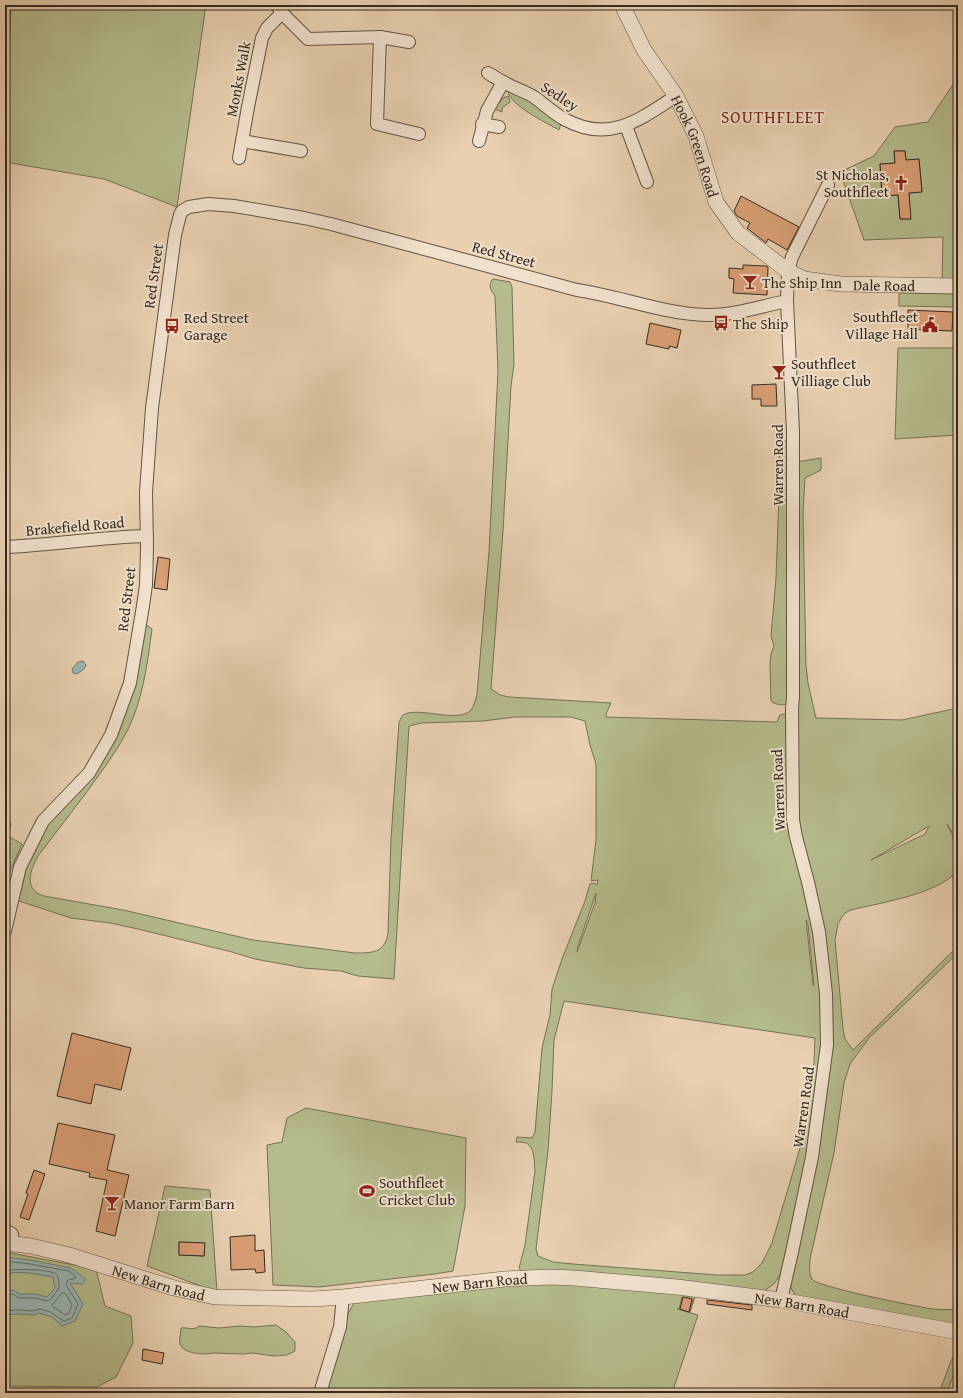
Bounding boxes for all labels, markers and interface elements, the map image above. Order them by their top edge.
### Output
street label: Monks Walk [220,39,256,118]
street label: Sedley [537,76,583,116]
street label: Hook Green Road [666,91,724,200]
district label: SOUTHFLEET [721,104,825,129]
place label: St Nicholas, Southfleet [816,164,890,202]
church icon: St Nicholas, Southfleet [892,174,910,192]
street label: Red Street [470,235,539,273]
street label: Red Street [138,242,168,310]
place label: The Ship Inn [762,272,843,293]
bar icon: The Ship Inn [741,273,759,291]
street label: Dale Road [853,274,915,296]
place label: Southfleet Village Hall [845,306,919,344]
place label: Red Street Garage [184,307,250,345]
place label: The Ship [733,313,788,334]
bus stop icon: The Ship [712,314,730,332]
public building icon: Southfleet Village Hall [921,316,939,334]
bus stop icon: Red Street Garage [163,317,181,335]
place label: Southfleet Villiage Club [791,353,871,391]
bar icon: Southfleet Villiage Club [770,363,788,381]
street label: Warren Road [767,424,788,506]
street label: Brakefield Road [25,511,125,541]
street label: Red Street [112,565,140,633]
street label: Warren Road [766,749,790,831]
street label: Warren Road [787,1065,819,1149]
place label: Southfleet Cricket Club [379,1172,455,1210]
sports icon: Southfleet Cricket Club [358,1182,376,1200]
place label: Manor Farm Barn [124,1193,235,1214]
bar icon: Manor Farm Barn [103,1194,121,1212]
street label: New Barn Road [110,1259,207,1305]
street label: New Barn Road [431,1268,528,1298]
street label: New Barn Road [753,1286,851,1323]

